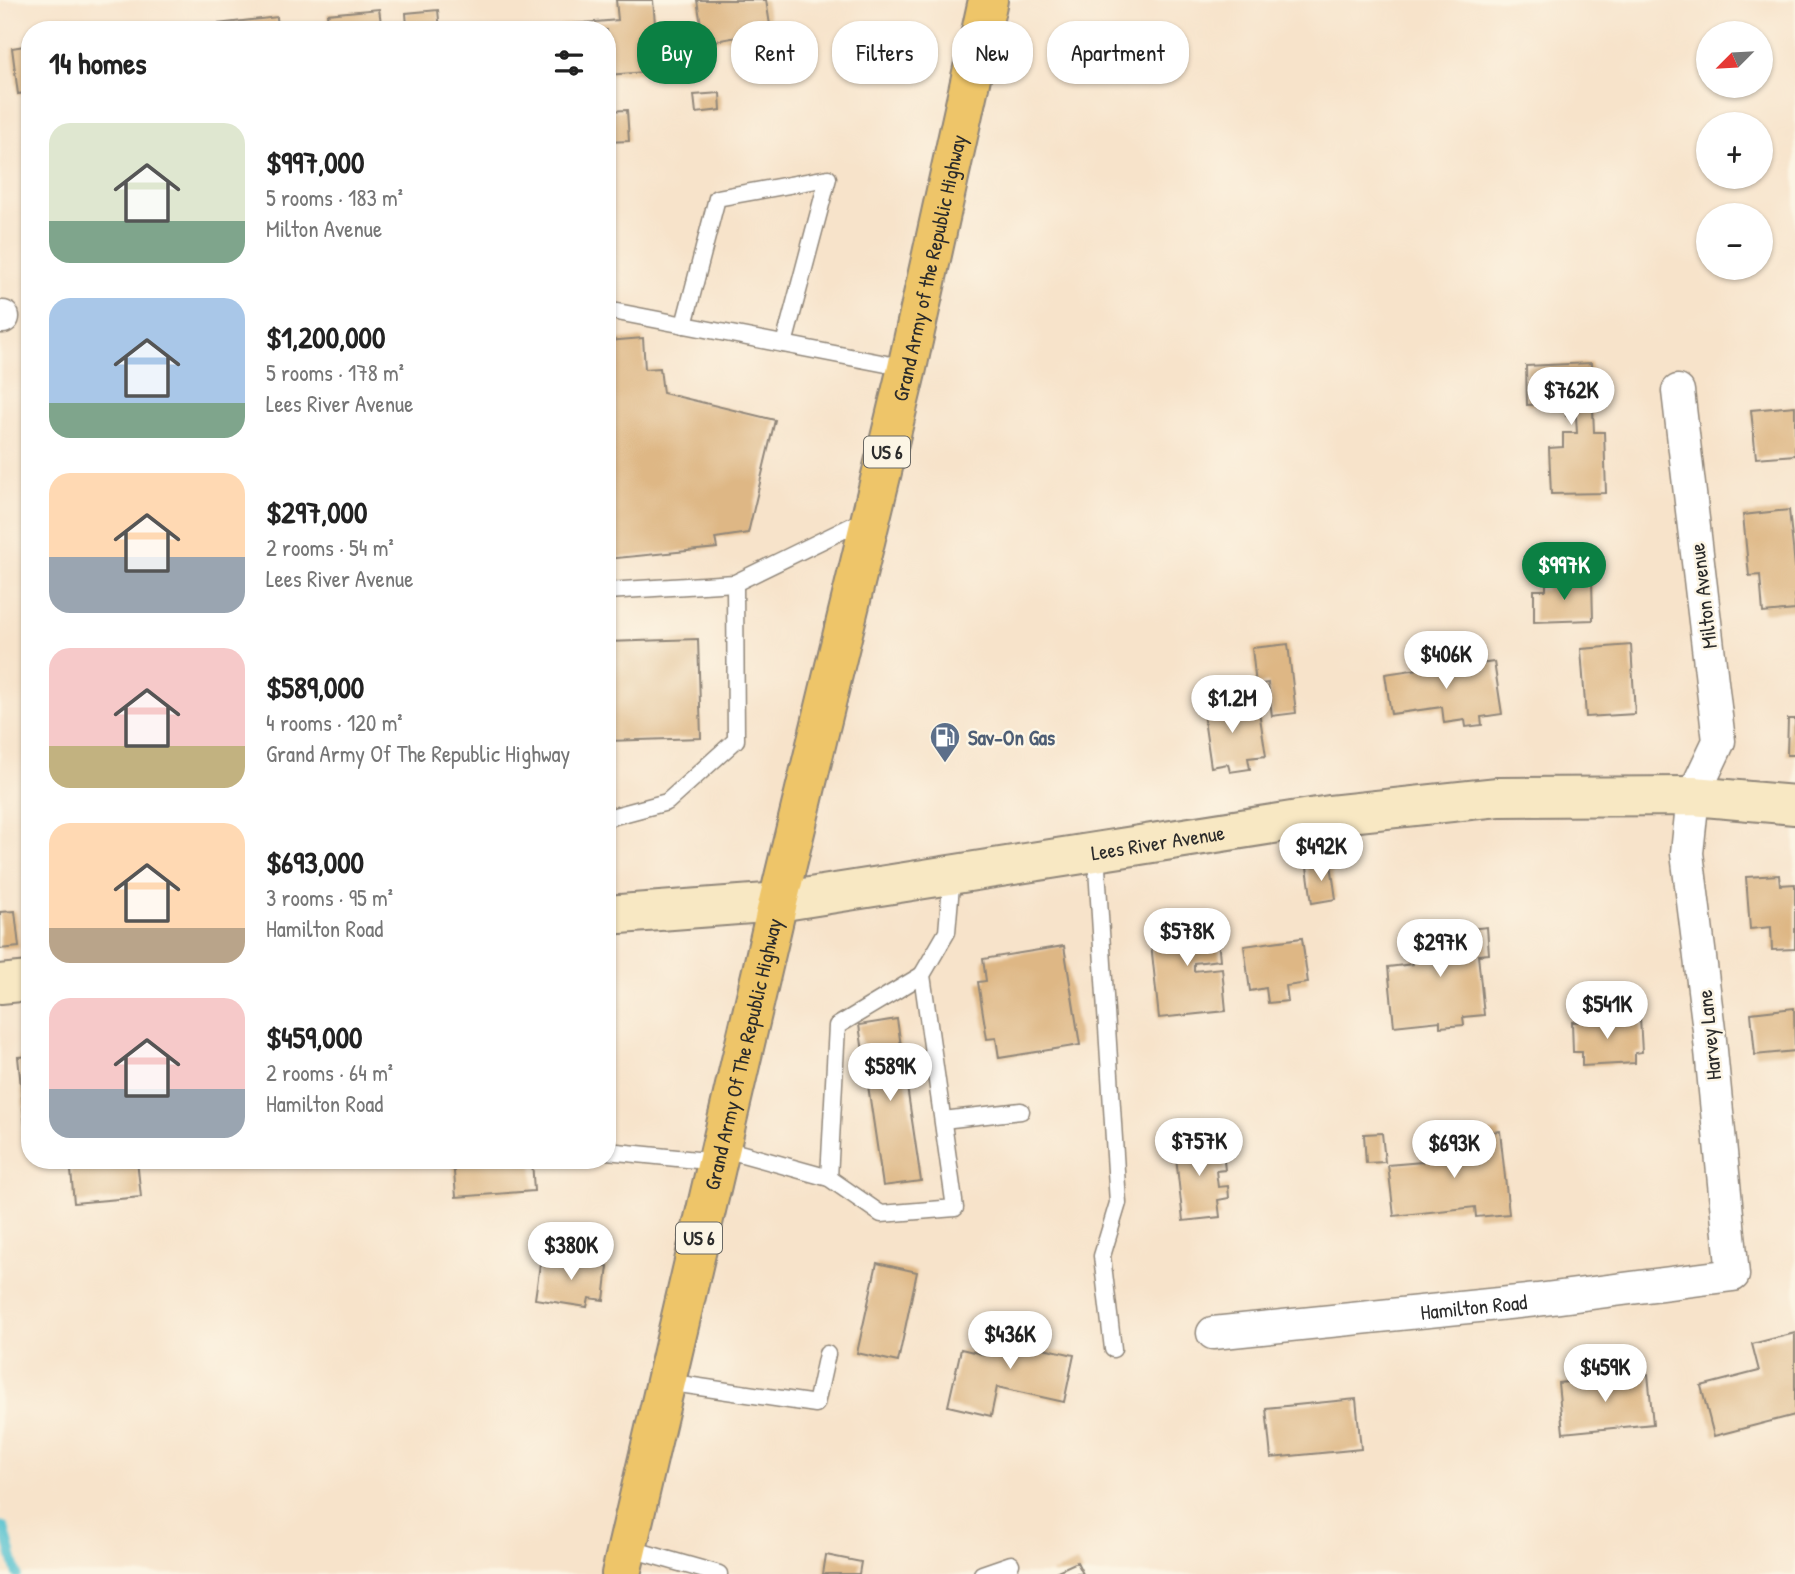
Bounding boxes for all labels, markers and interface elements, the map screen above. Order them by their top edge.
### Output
chip: Buy [637,21,717,84]
chip: Rent [731,21,818,84]
chip: Filters [832,21,938,84]
chip: New [952,21,1033,84]
chip: Apartment [1047,21,1189,84]
north arrow [1696,21,1773,98]
map controls [1696,21,1773,280]
text: 14 homes [49,43,147,83]
icon: filters [550,44,588,82]
button: + [1696,112,1773,189]
street label: Grand Army of the Republic Highway [885,132,972,404]
text: $997,000 [266,142,364,182]
icon: home [105,151,189,235]
text: 5 rooms · 183 m² [266,182,403,213]
button: − [1696,203,1773,280]
text: Milton Avenue [266,213,382,244]
text: $1,200,000 [266,317,385,357]
icon: home [105,326,189,410]
text: 5 rooms · 178 m² [266,357,404,388]
pin: $762K [1522,368,1620,427]
text: $762K [1543,374,1599,405]
text: Lees River Avenue [266,388,413,419]
road number: US 6 [864,436,910,467]
text: $297,000 [266,492,368,532]
icon: home [105,501,189,585]
text: 2 rooms · 54 m² [266,532,394,563]
pin: $997K [1515,542,1613,602]
street label: Milton Avenue [1682,542,1724,650]
text: $997K [1538,549,1590,580]
text: Lees River Avenue [266,563,413,594]
pin: $406K [1397,632,1495,691]
text: $406K [1420,638,1472,669]
text: $589,000 [266,667,364,707]
icon: home [105,676,189,760]
pin: $1.2M [1183,676,1281,735]
text: $1.2M [1207,682,1257,713]
text: 4 rooms · 120 m² [266,707,403,738]
fuel station icon: Sav-On Gas [928,720,962,764]
place label: Sav-On Gas [968,723,1055,752]
text: Grand Army Of The Republic Highway [266,738,570,769]
street label: Lees River Avenue [1089,817,1227,867]
pin: $492K [1272,824,1370,883]
text: $492K [1295,830,1347,861]
text: $693,000 [266,842,364,882]
icon: home [105,851,189,935]
text: 3 rooms · 95 m² [266,882,393,913]
pin: $578K [1138,908,1236,968]
text: Hamilton Road [266,913,383,944]
street label: Grand Army Of The Republic Highway [697,915,788,1193]
text: $578K [1160,915,1214,946]
pin: $297K [1391,920,1489,979]
text: $297K [1413,926,1467,957]
pin: $541K [1558,982,1656,1041]
text: $541K [1582,988,1632,1019]
street label: Harvey Lane [1690,988,1728,1082]
text: $459,000 [266,1017,363,1057]
icon: home [105,1026,189,1110]
pin: $589K [841,1044,939,1103]
text: $589K [864,1050,916,1081]
text: 2 rooms · 64 m² [266,1057,393,1088]
text: Hamilton Road [266,1088,383,1119]
pin: $757K [1150,1118,1248,1178]
pin: $693K [1405,1120,1503,1180]
text: $757K [1171,1125,1227,1156]
text: $693K [1428,1127,1480,1158]
pin: $380K [522,1222,620,1282]
road number: US 6 [676,1222,722,1254]
text: $380K [544,1229,598,1260]
street label: Hamilton Road [1419,1287,1528,1326]
pin: $436K [961,1312,1059,1371]
text: $436K [984,1318,1036,1349]
pin: $459K [1556,1344,1654,1404]
text: $459K [1580,1351,1630,1382]

